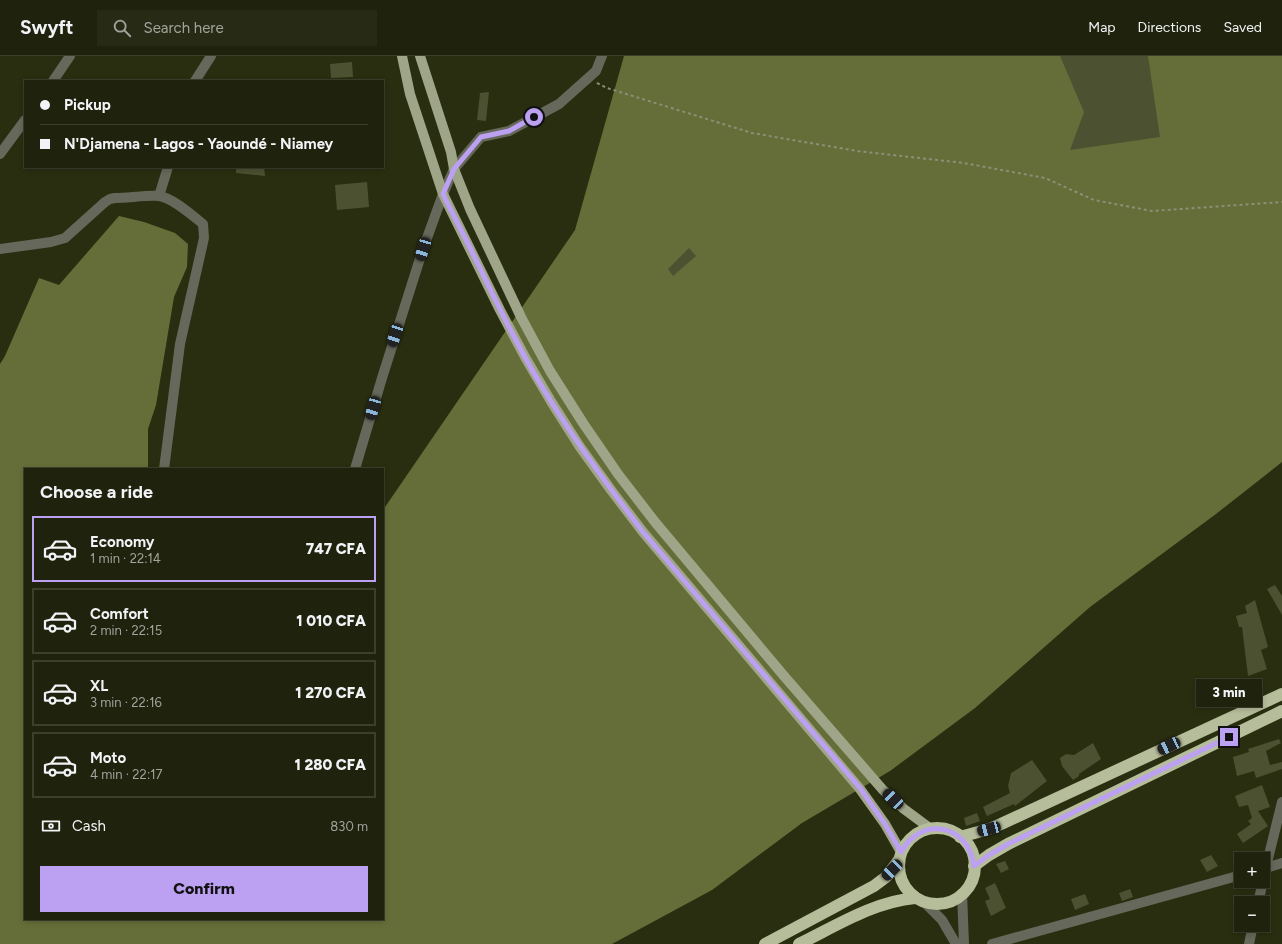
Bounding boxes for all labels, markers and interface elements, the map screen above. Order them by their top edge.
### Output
search box [97,10,377,46]
text: Swyft [20,16,73,39]
icon: search [111,17,133,39]
text: Search here [143,19,224,37]
text: Map [1088,19,1116,36]
text: Directions [1138,19,1201,36]
text: Saved [1223,19,1262,36]
text: Pickup [64,96,111,114]
route start [525,108,543,126]
text: N'Djamena - Lagos - Yaoundé - Niamey [64,135,333,153]
car [414,236,432,262]
car [386,322,404,348]
car [364,395,382,421]
text: Choose a ride [40,481,153,503]
icon: car [42,531,78,567]
text: Economy [90,533,155,551]
text: 747 CFA [306,540,366,558]
text: 1 min · 22:14 [90,551,161,566]
icon: car [42,603,78,639]
text: Comfort [90,605,149,623]
text: 1 010 CFA [296,612,366,630]
text: 2 min · 22:15 [90,623,162,638]
icon: car [42,675,78,711]
text: XL [90,677,108,695]
callout: 3 min [1196,679,1262,707]
text: 1 270 CFA [295,684,366,702]
text: 3 min [1213,685,1245,700]
text: 3 min · 22:16 [90,695,162,710]
route end [1220,728,1238,746]
car [1156,735,1182,757]
icon: car [42,747,78,783]
text: Moto [90,749,126,767]
text: 1 280 CFA [295,756,366,774]
text: 4 min · 22:17 [90,767,163,782]
car [880,786,906,812]
icon: cash [40,815,62,837]
text: Cash [72,817,106,835]
text: 830 m [330,819,368,834]
car [976,820,1002,838]
map controls [1234,852,1270,932]
button: + [1234,852,1270,888]
car [879,857,905,883]
button: Confirm [40,866,368,912]
button: − [1234,896,1270,932]

